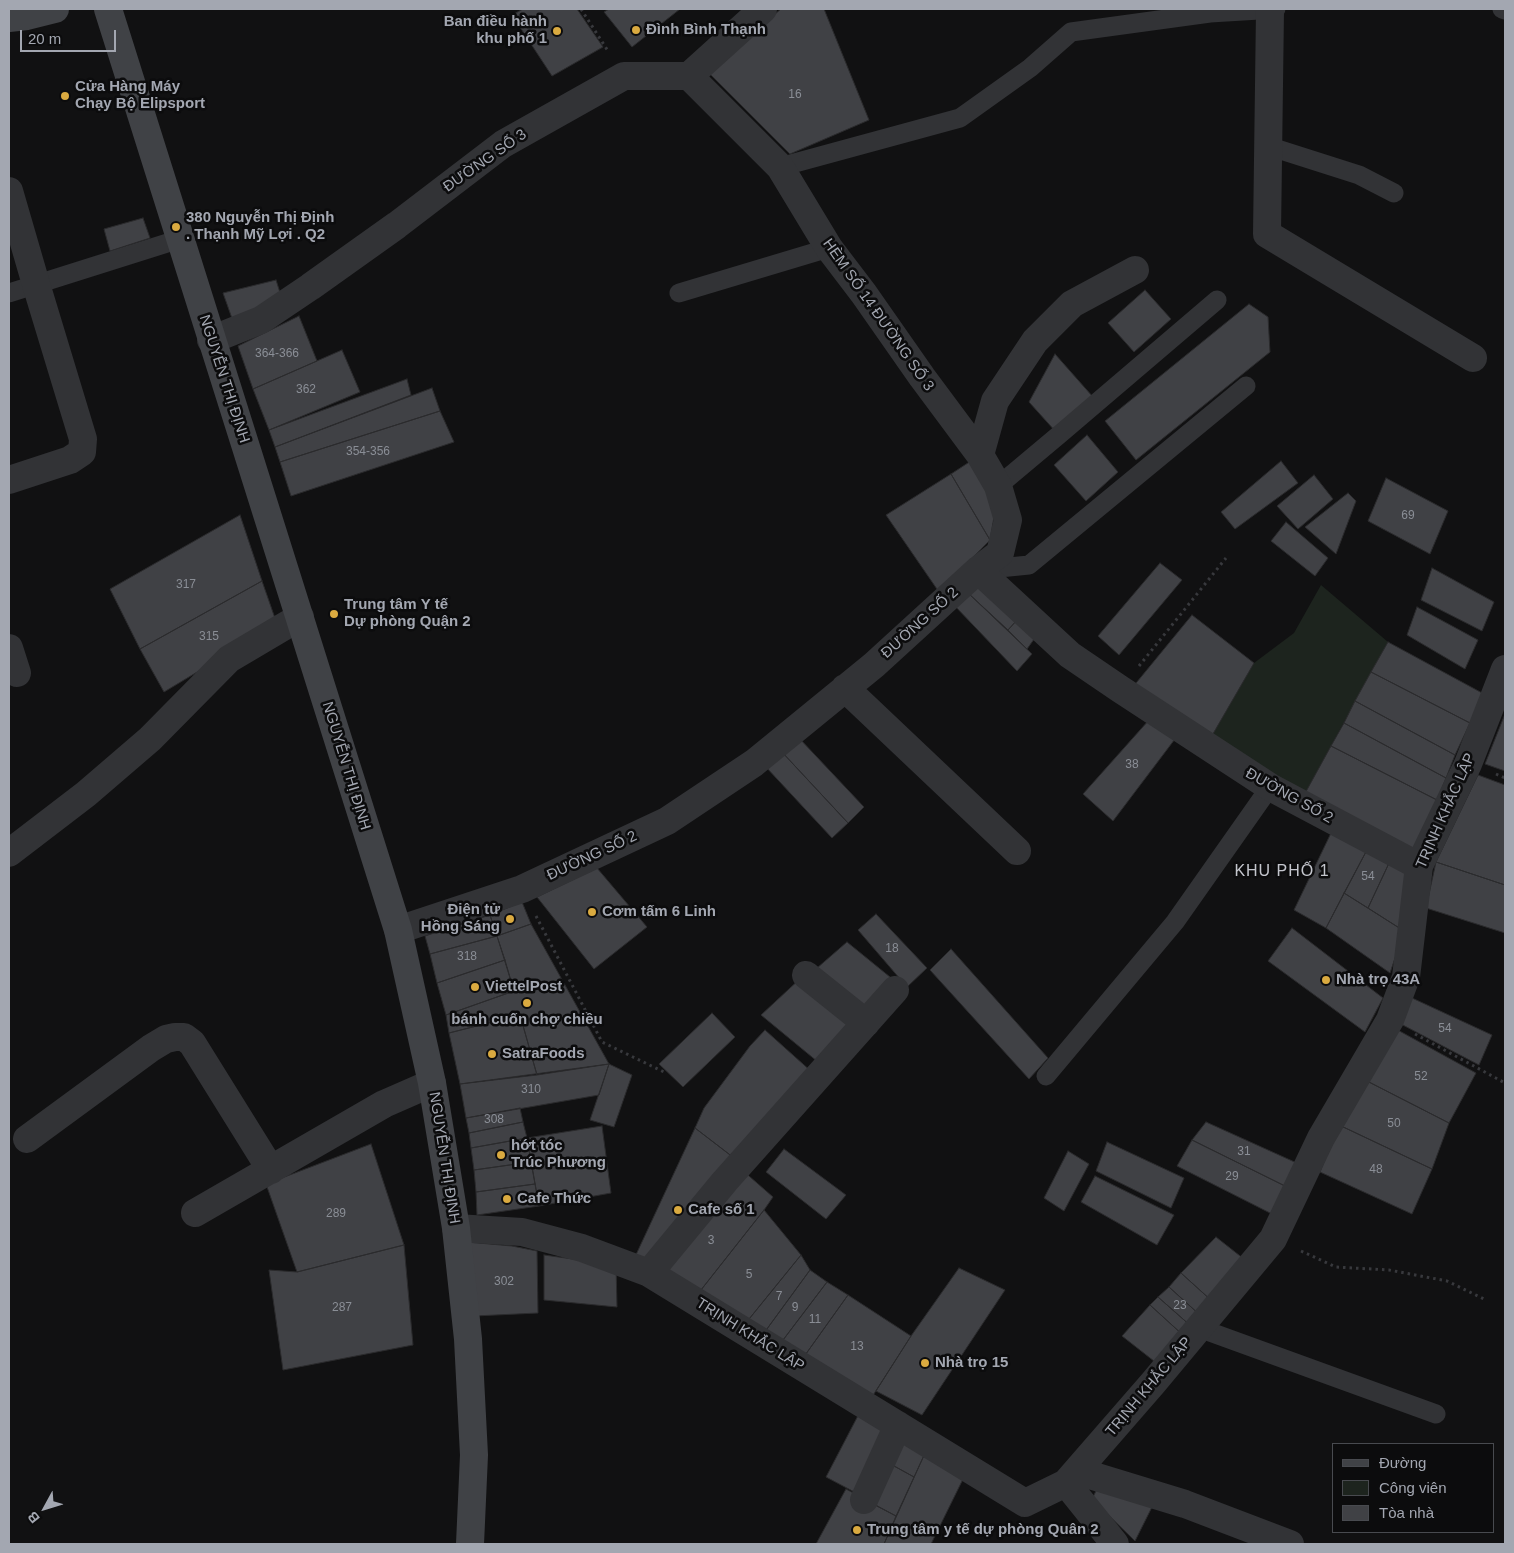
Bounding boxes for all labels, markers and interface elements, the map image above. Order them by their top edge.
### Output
place label: Ban điều hành khu phố 1 [444,13,547,48]
scale bar [22,20,119,52]
place label: Đình Bình Thạnh [646,21,766,39]
marker: Đình Bình Thạnh [630,24,642,36]
marker: Ban điều hành khu phố 1 [551,25,563,37]
text: 20 m [28,30,61,47]
place label: Cửa Hàng Máy Chạy Bộ Elipsport [75,78,205,113]
house number: 16 [788,88,802,102]
marker: Cửa Hàng Máy Chạy Bộ Elipsport [59,90,71,102]
street label: ĐƯỜNG SỐ 3 [440,126,530,196]
place label: 380 Nguyễn Thị Định . Thạnh Mỹ Lợi . Q2 [186,209,334,244]
marker: 380 Nguyễn Thị Định . Thạnh Mỹ Lợi . Q2 [170,221,182,233]
street label: HÈM SỐ 14 ĐƯỜNG SỐ 3 [819,235,937,395]
street label: NGUYỄN THỊ ĐỊNH [195,313,253,445]
house number: 364-366 [255,347,299,361]
house number: 362 [296,383,316,397]
house number: 354-356 [346,445,390,459]
house number: 69 [1401,509,1415,523]
house number: 317 [176,578,196,592]
street label: ĐƯỜNG SỐ 2 [878,584,962,662]
place label: Trung tâm Y tế Dự phòng Quận 2 [344,596,471,631]
marker: Trung tâm Y tế Dự phòng Quận 2 [328,608,340,620]
house number: 315 [199,630,219,644]
street label: NGUYỄN THỊ ĐỊNH [318,700,374,832]
street label: TRỊNH KHẮC LẬP [1413,751,1479,871]
house number: 38 [1125,758,1139,772]
street label: ĐƯỜNG SỐ 2 [1242,765,1336,827]
street label: ĐƯỜNG SỐ 2 [544,827,640,885]
district label: KHU PHỐ 1 [1233,862,1331,882]
house number: 54 [1361,870,1375,884]
place label: Điện tử Hồng Sáng [421,901,500,936]
place label: Cơm tấm 6 Linh [602,903,716,921]
marker: Cơm tấm 6 Linh [586,906,598,918]
marker: Điện tử Hồng Sáng [504,913,516,925]
house number: 18 [885,942,899,956]
house number: 318 [457,950,477,964]
place label: Nhà trọ 43A [1336,971,1420,989]
marker: Nhà trọ 43A [1320,974,1332,986]
place label: ViettelPost [485,978,562,996]
marker: ViettelPost [469,981,481,993]
marker: bánh cuốn chợ chiều [521,997,533,1009]
place label: bánh cuốn chợ chiều [451,1011,603,1029]
house number: 54 [1438,1022,1452,1036]
place label: SatraFoods [502,1045,585,1063]
marker: SatraFoods [486,1048,498,1060]
house number: 52 [1414,1070,1428,1084]
house number: 310 [521,1083,541,1097]
street label: NGUYỄN THỊ ĐỊNH [425,1091,463,1225]
house number: 308 [484,1113,504,1127]
house number: 50 [1387,1117,1401,1131]
place label: hớt tóc Trúc Phương [511,1137,606,1172]
house number: 31 [1237,1145,1251,1159]
marker: hớt tóc Trúc Phương [495,1149,507,1161]
house number: 48 [1369,1163,1383,1177]
house number: 29 [1225,1170,1239,1184]
place label: Cafe Thức [517,1190,591,1208]
marker: Cafe Thức [501,1193,513,1205]
place label: Cafe số 1 [688,1201,755,1219]
marker: Cafe số 1 [672,1204,684,1216]
house number: 289 [326,1207,346,1221]
house number: 3 [708,1234,714,1248]
house number: 5 [746,1268,752,1282]
house number: 302 [494,1275,514,1289]
house number: 7 [776,1290,782,1304]
street label: TRỊNH KHẮC LẬP [693,1294,807,1376]
house number: 23 [1173,1299,1187,1313]
house number: 287 [332,1301,352,1315]
house number: 9 [792,1301,798,1315]
house number: 11 [809,1313,821,1327]
street label: TRỊNH KHẮC LẬP [1102,1334,1196,1440]
house number: 13 [850,1340,864,1354]
place label: Nhà trọ 15 [935,1354,1008,1372]
marker: Nhà trọ 15 [919,1357,931,1369]
legend [1332,1443,1494,1533]
text: Đường [1379,1454,1426,1471]
text: Công viên [1379,1479,1447,1496]
north arrow [20,1483,70,1533]
text: Tòa nhà [1379,1504,1434,1521]
text: B [24,1508,43,1526]
place label: Trung tâm y tế dự phòng Quân 2 [867,1521,1099,1539]
marker: Trung tâm y tế dự phòng Quân 2 [851,1524,863,1536]

